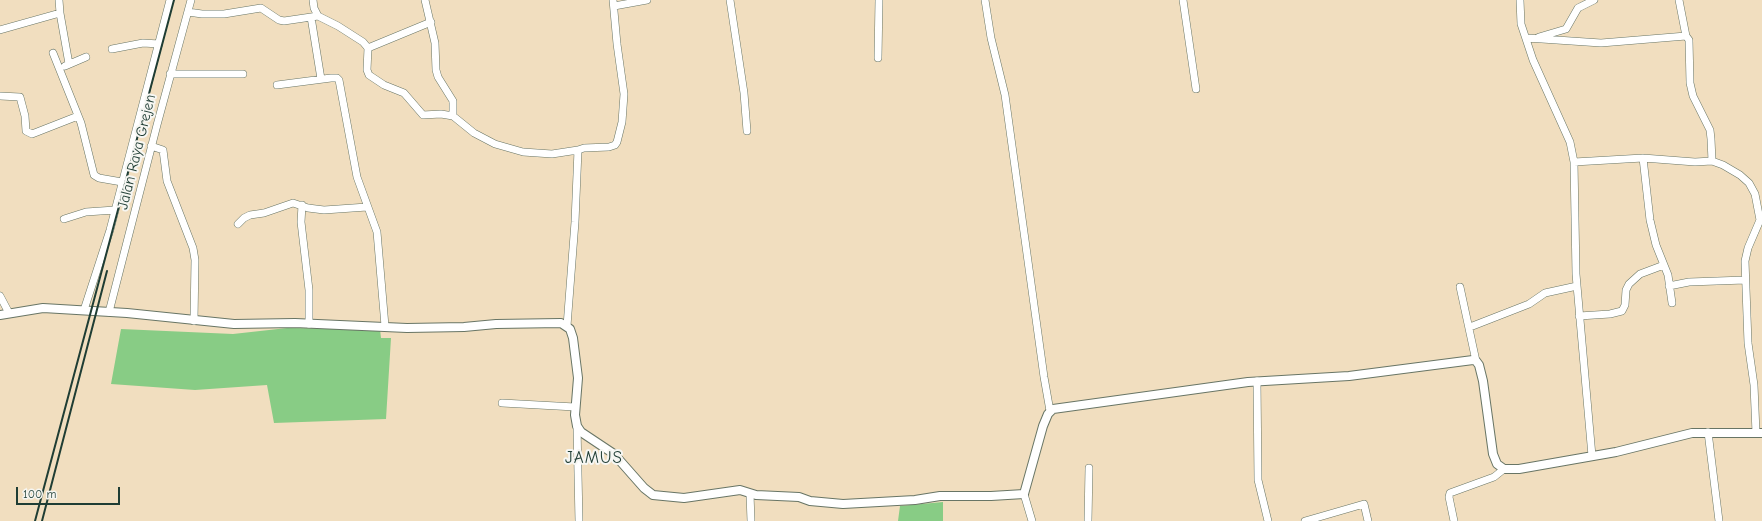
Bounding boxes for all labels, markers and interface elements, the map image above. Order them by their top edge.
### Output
street label: Jalan Raya Grejen [114,93,160,211]
district label: JAMUS [565,448,623,468]
scale bar [18,479,122,505]
text: 100 m [23,487,56,501]

